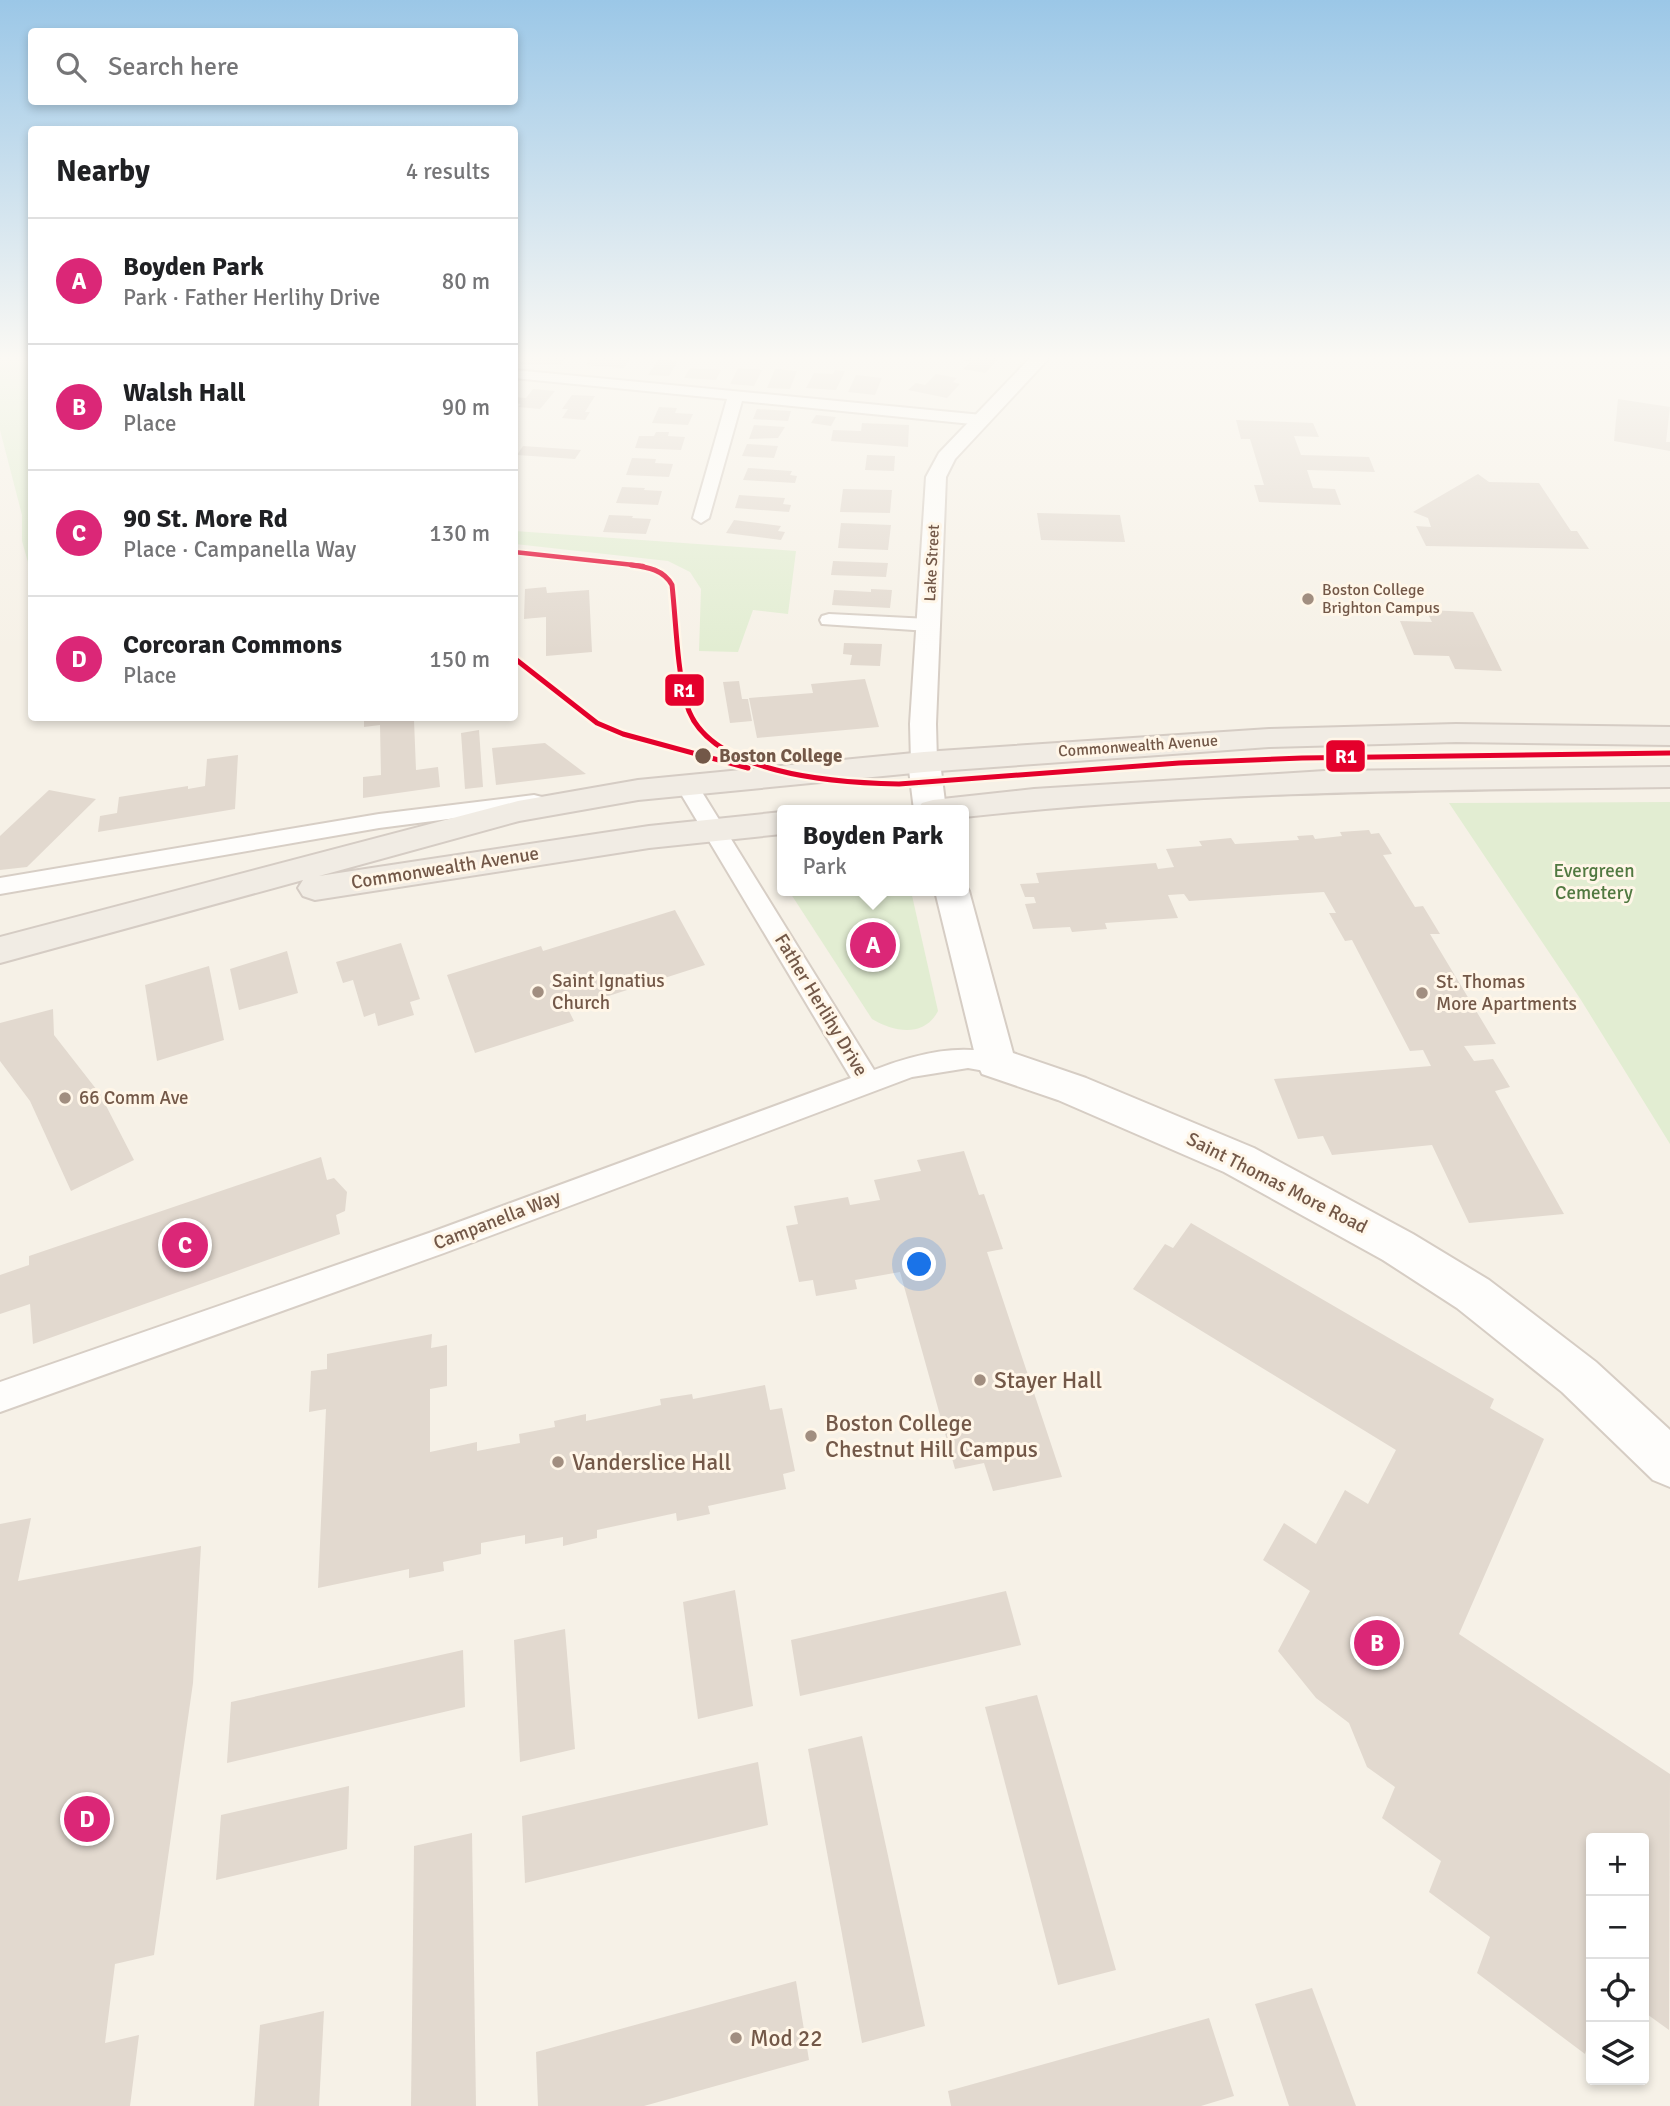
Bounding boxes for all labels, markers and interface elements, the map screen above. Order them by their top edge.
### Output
search box [28,28,518,105]
icon: search [52,48,90,86]
text: Search here [108,51,239,83]
text: Nearby [56,153,150,190]
text: 4 results [406,157,490,186]
text: Boyden Park [123,251,264,283]
text: A [72,267,86,296]
text: 80 m [442,267,490,296]
text: Park · Father Herlihy Drive [123,283,380,312]
text: Walsh Hall [123,377,246,409]
text: B [72,393,86,422]
text: 90 m [442,393,490,422]
text: Place [123,409,177,438]
text: 90 St. More Rd [123,503,288,535]
text: C [72,519,86,548]
text: 130 m [429,519,490,548]
street label: Lake Street [920,524,944,602]
text: Place · Campanella Way [123,535,356,564]
place label: Boston College Brighton Campus [1322,580,1440,618]
marker: Boston College Brighton Campus [1300,591,1316,607]
text: Corcoran Commons [123,629,342,661]
text: D [71,645,87,674]
text: 150 m [429,645,490,674]
text: Place [123,661,177,690]
line badge: R1 [664,673,705,707]
text: R1 [673,679,695,703]
street label: Commonwealth Avenue [1058,730,1218,762]
line badge: R1 [1325,739,1366,773]
place label: Boston College [719,744,842,768]
text: R1 [1335,745,1357,769]
marker: Boston College [693,746,713,766]
popup [777,805,969,896]
text: Boyden Park [803,820,943,852]
street label: Commonwealth Avenue [349,841,541,895]
text: Park [803,852,847,881]
park label: Evergreen Cemetery [1553,859,1635,905]
pin: A [850,919,896,971]
street label: Father Herlihy Drive [769,929,873,1081]
place label: Saint Ignatius Church [552,969,665,1015]
place label: St. Thomas More Apartments [1436,970,1577,1016]
marker: Saint Ignatius Church [530,984,546,1000]
marker: St. Thomas More Apartments [1414,985,1430,1001]
place label: 66 Comm Ave [79,1086,189,1110]
marker: 66 Comm Ave [57,1090,73,1106]
street label: Saint Thomas More Road [1183,1127,1371,1239]
street label: Campanella Way [430,1185,564,1255]
pin: C [162,1219,208,1271]
your location [902,1247,936,1281]
place label: Stayer Hall [994,1366,1102,1395]
marker: Stayer Hall [972,1372,988,1388]
place label: Boston College Chestnut Hill Campus [825,1409,1038,1464]
marker: Boston College Chestnut Hill Campus [803,1428,819,1444]
place label: Vanderslice Hall [572,1448,732,1477]
marker: Vanderslice Hall [550,1454,566,1470]
pin: B [1354,1617,1400,1669]
pin: D [64,1793,110,1845]
map controls [1586,1833,1649,2085]
button: + [1586,1833,1649,1896]
button: − [1586,1896,1649,1959]
button: locate [1586,1959,1649,2022]
button: layers [1586,2022,1649,2085]
place label: Mod 22 [750,2024,823,2053]
marker: Mod 22 [728,2030,744,2046]

